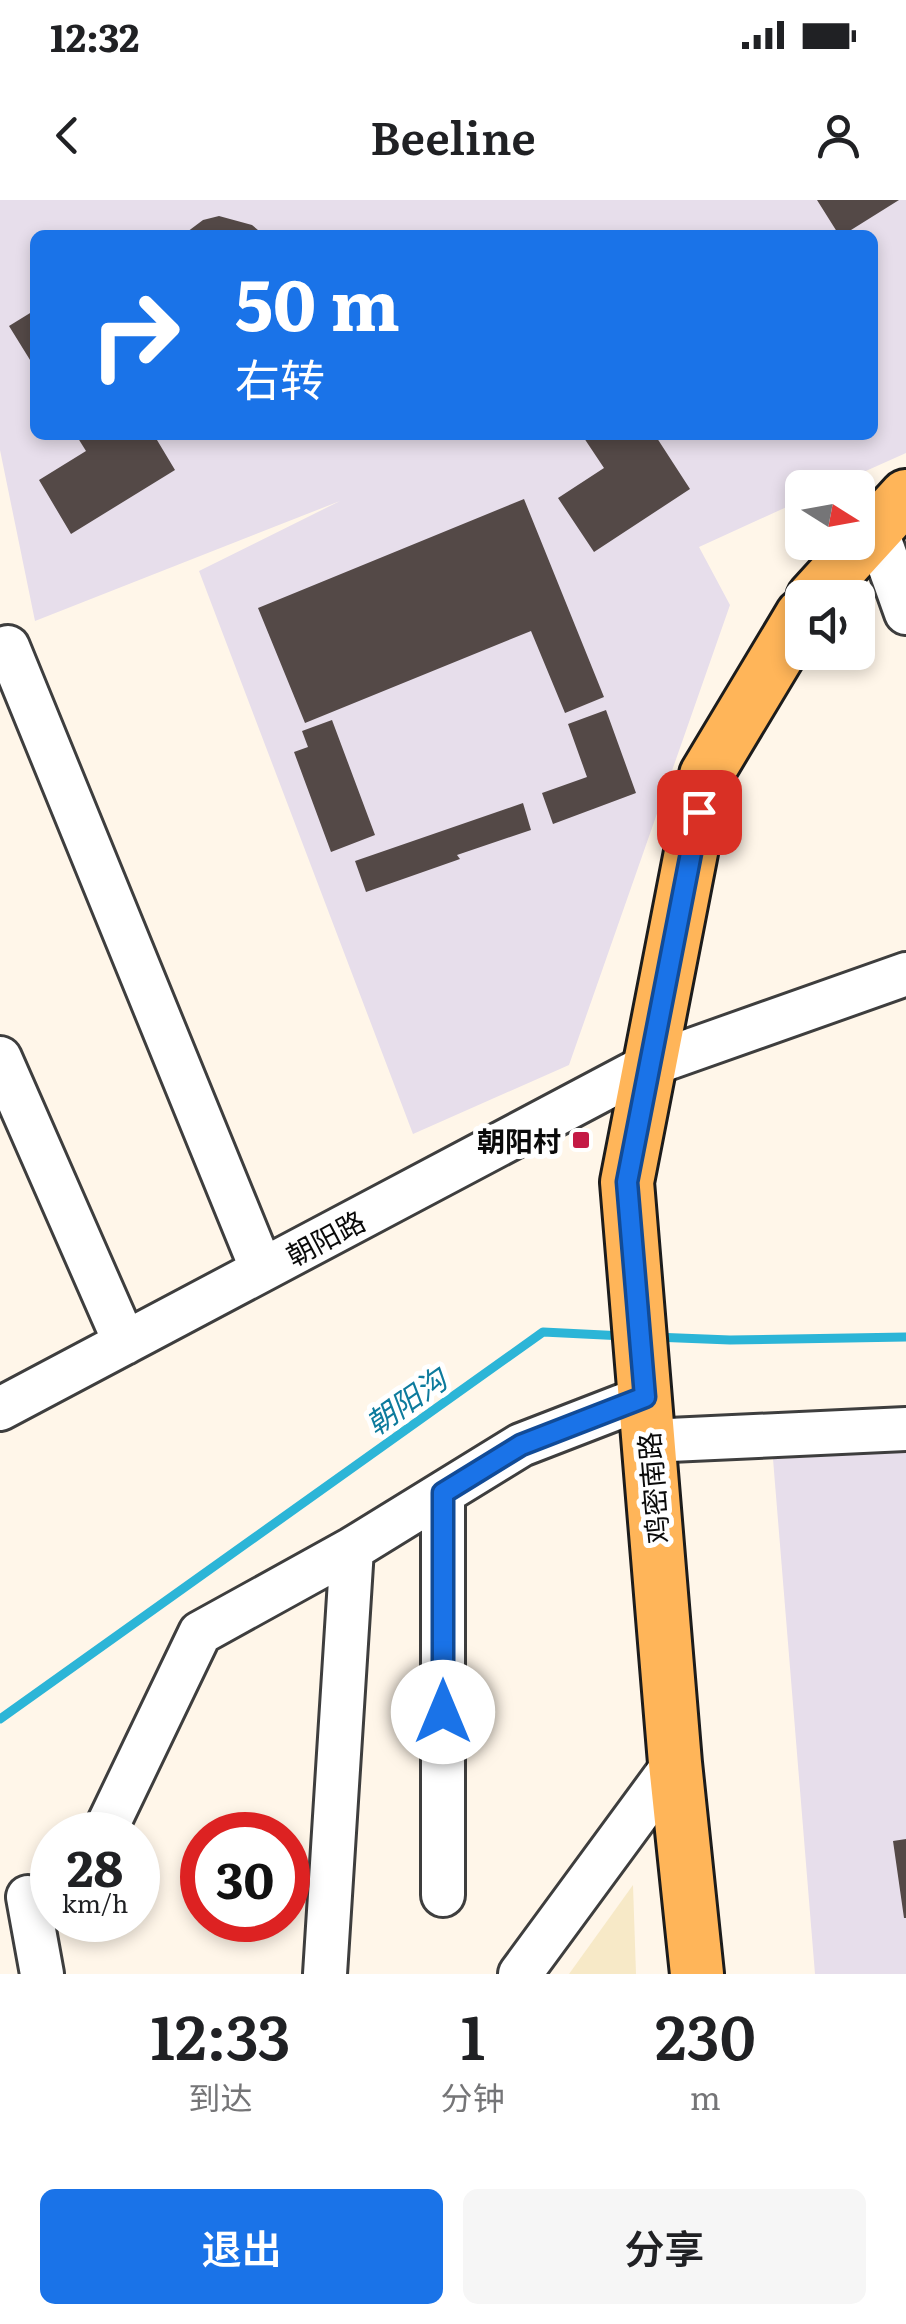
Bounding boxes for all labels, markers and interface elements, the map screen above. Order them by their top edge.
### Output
text: 12:32 [50,7,139,64]
text: Beeline [370,102,536,169]
icon: back [40,108,95,163]
icon: person [811,108,866,163]
text: 50 m [235,249,400,353]
icon: right [70,270,200,400]
text: 右转 [235,344,325,411]
north arrow [785,470,875,560]
map controls [785,470,875,670]
button: sound [785,580,875,670]
pin [657,770,742,855]
icon: arrive [672,785,727,840]
place label: 朝阳村 [477,1119,561,1161]
marker: 朝阳村 [570,1129,592,1151]
street label: 朝阳路 [278,1199,372,1275]
water label: 朝阳沟 [356,1354,457,1444]
street label: 鸡密南路 [626,1430,678,1546]
position arrow [391,1660,495,1764]
speed limit sign: 30 [180,1812,310,1942]
text: 28 [67,1828,123,1902]
text: km/h [62,1884,128,1921]
text: 12:33 [150,1989,291,2078]
text: 1 [460,1989,485,2078]
text: 230 [655,1989,756,2078]
text: 到达 [188,2072,252,2120]
text: 分钟 [441,2072,505,2120]
text: m [690,2072,721,2120]
button: 退出 [40,2189,443,2304]
button: 分享 [463,2189,866,2304]

